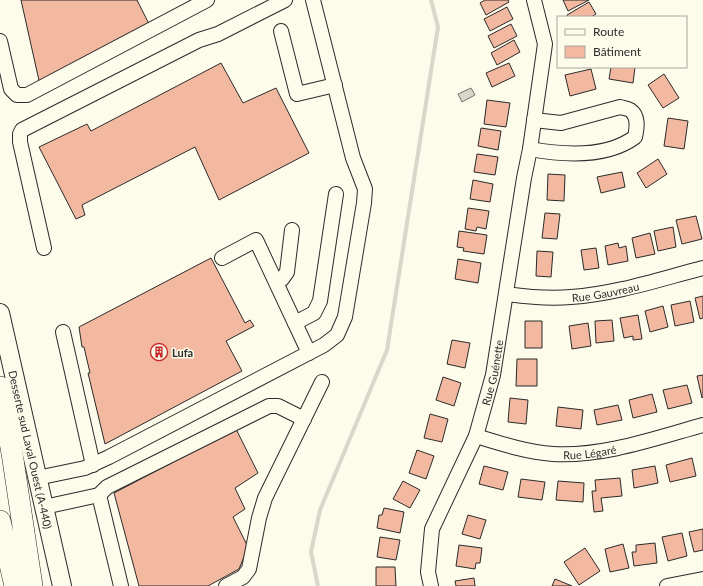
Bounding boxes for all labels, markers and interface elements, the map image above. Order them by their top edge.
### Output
legend [557,16,687,68]
text: Route [593,24,624,39]
text: Bâtiment [593,44,642,59]
street label: Rue Gauvreau [571,279,640,303]
street label: Rue Guénette [478,339,505,407]
building icon: Lufa [149,342,169,362]
place label: Lufa [172,346,193,359]
street label: Desserte sud Laval Ouest (A-440) [7,369,55,530]
street label: Rue Légaré [563,442,617,461]

